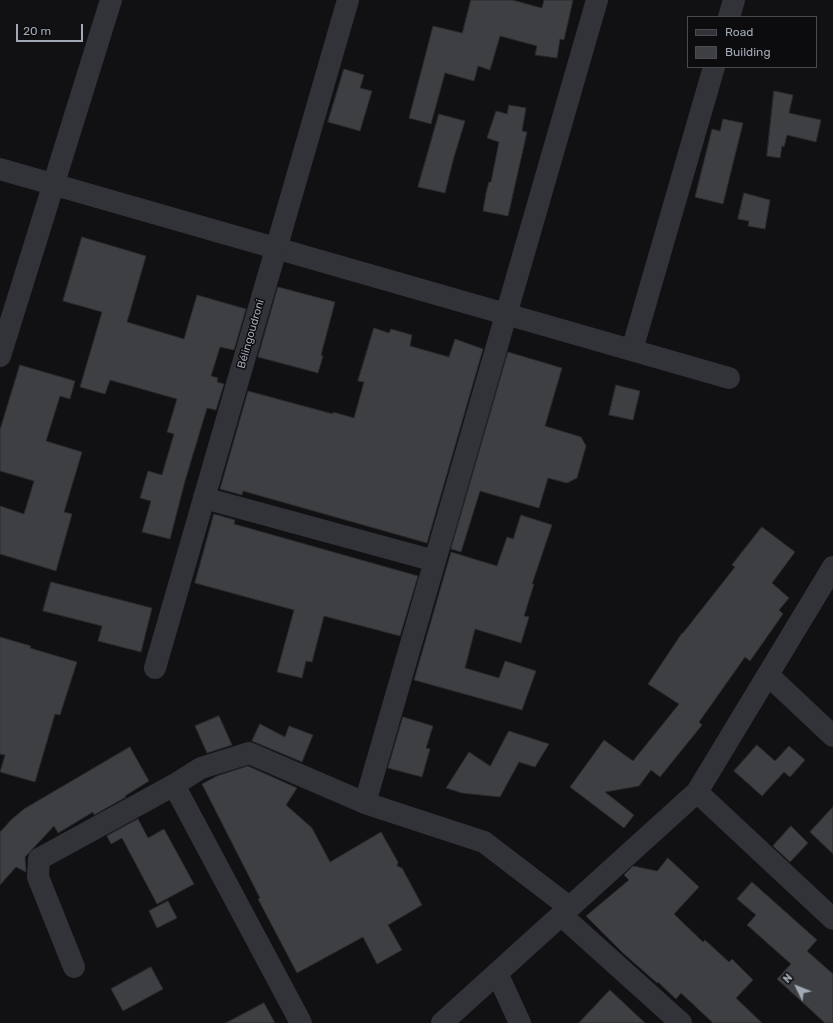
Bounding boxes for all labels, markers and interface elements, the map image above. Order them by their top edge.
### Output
scale bar [18,16,85,42]
legend [687,16,817,68]
text: 20 m [23,24,51,38]
text: Road [725,25,753,39]
text: Building [725,45,771,59]
street label: Bélingoudroni [235,298,267,370]
north arrow [777,967,817,1007]
text: N [780,971,795,986]

